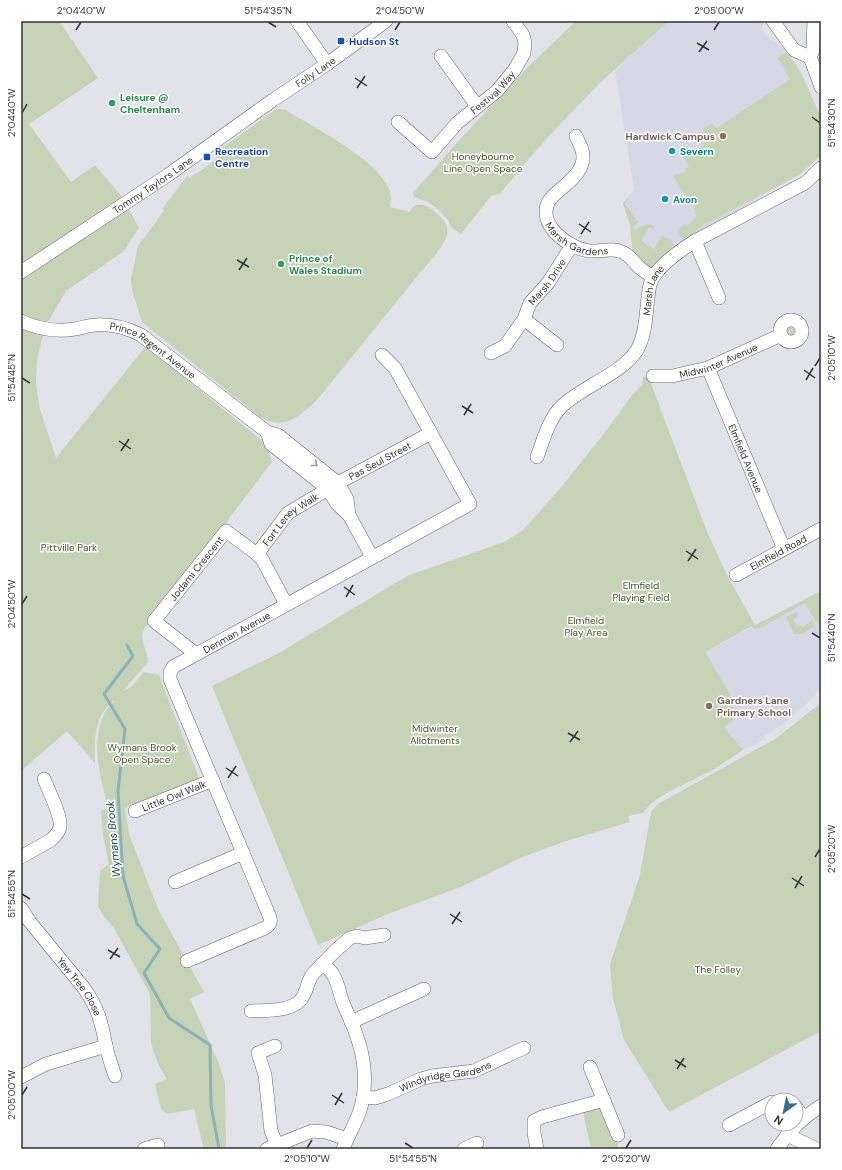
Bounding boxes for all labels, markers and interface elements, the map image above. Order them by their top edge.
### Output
text: 2°04'40"W [57,4,106,17]
text: 51°54'35"N [244,4,292,17]
text: 2°04'50"W [376,4,425,17]
text: 2°05'00"W [694,4,744,17]
place label: Hudson St [349,35,399,48]
marker: Hudson St [336,36,346,46]
street label: Folly Lane [293,53,338,90]
street label: Festival Way [468,67,518,116]
text: 2°04'40"W [5,88,18,137]
place label: Leisure @ Cheltenham [120,91,180,116]
marker: Leisure @ Cheltenham [107,98,117,108]
text: 51°54'30"N [825,98,838,147]
place label: Hardwick Campus [626,130,715,143]
marker: Hardwick Campus [718,131,728,141]
place label: Recreation Centre [215,145,268,170]
place label: Severn [680,145,714,158]
marker: Severn [667,146,677,156]
park label: Honeybourne Line Open Space [444,150,523,175]
marker: Recreation Centre [202,152,212,162]
street label: Tommy Taylors Lane [110,153,196,216]
place label: Avon [673,193,697,206]
marker: Avon [660,194,670,204]
street label: Marsh Gardens [543,219,609,258]
place label: Prince of Wales Stadium [289,252,362,277]
street label: Marsh Drive [525,256,568,307]
marker: Prince of Wales Stadium [276,259,286,269]
street label: Marsh Lane [640,262,667,316]
street label: Prince Regent Avenue [109,319,199,382]
text: 2°05'10"W [825,335,838,381]
street label: Midwinter Avenue [678,340,760,381]
text: 51°54'45"N [5,354,18,402]
street label: Elmfield Avenue [726,422,766,495]
street label: Pas Seul Street [346,438,413,483]
one-way arrow [311,460,318,467]
street label: Fort Leney Walk [259,490,321,548]
street label: Elmfield Road [748,532,809,573]
street label: Jodami Crescent [166,533,226,603]
park label: Pittville Park [41,541,97,554]
text: 2°04'50"W [5,579,18,628]
park label: Elmfield Playing Field [612,579,670,604]
street label: Denman Avenue [200,608,273,656]
park label: Elmfield Play Area [565,614,607,639]
text: 51°54'40"N [825,614,838,662]
place label: Gardners Lane Primary School [717,694,791,719]
marker: Gardners Lane Primary School [704,701,714,711]
park label: Midwinter Allotments [410,722,460,747]
park label: Wymans Brook Open Space [107,741,177,766]
street label: Little Owl Walk [140,777,208,814]
water label: Wymans Brook [103,800,123,878]
text: 2°05'20"W [825,824,838,873]
text: 51°54'55"N [5,870,18,918]
street label: Yew Tree Close [55,954,105,1018]
park label: The Folley [695,963,742,976]
street label: Windyridge Gardens [397,1058,493,1095]
text: 2°05'00"W [5,1070,18,1120]
north arrow [764,1092,804,1132]
text: N [771,1112,786,1128]
text: 2°05'10"W [284,1152,330,1165]
text: 51°54'55"N [389,1152,437,1165]
text: 2°05'20"W [602,1152,651,1165]

